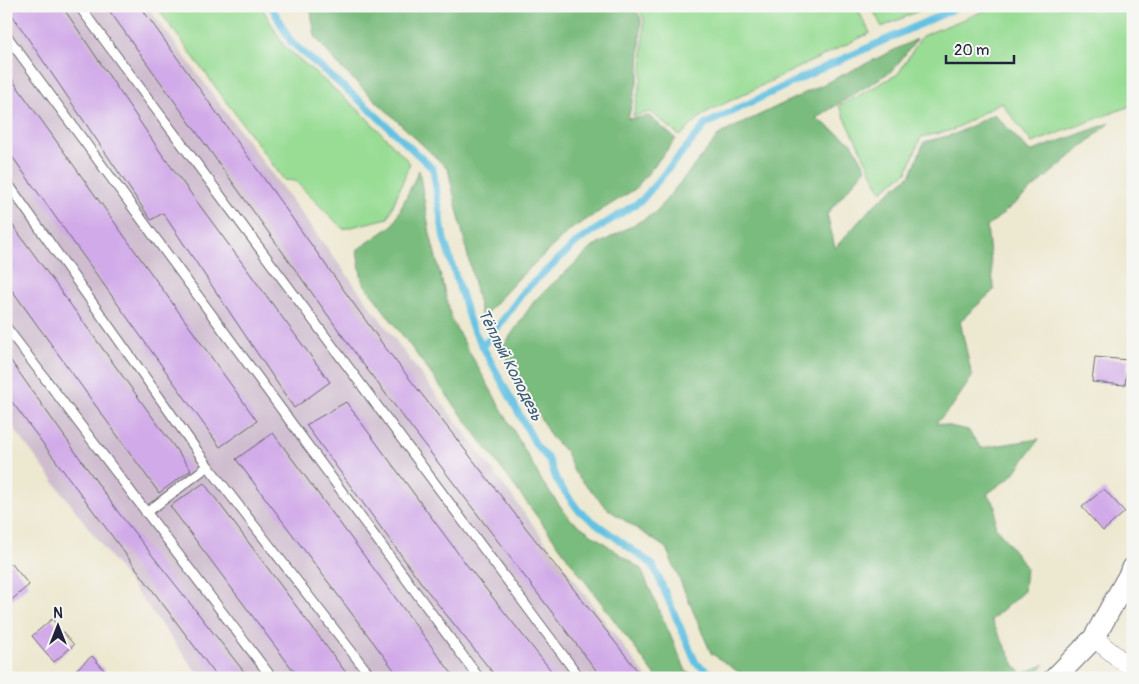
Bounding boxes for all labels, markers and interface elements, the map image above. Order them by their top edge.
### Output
scale bar [946,32,1014,64]
text: 20 m [954,41,989,60]
water label: Тёплый Колодезь [473,306,547,425]
north arrow [32,602,82,652]
text: N [53,605,63,622]

